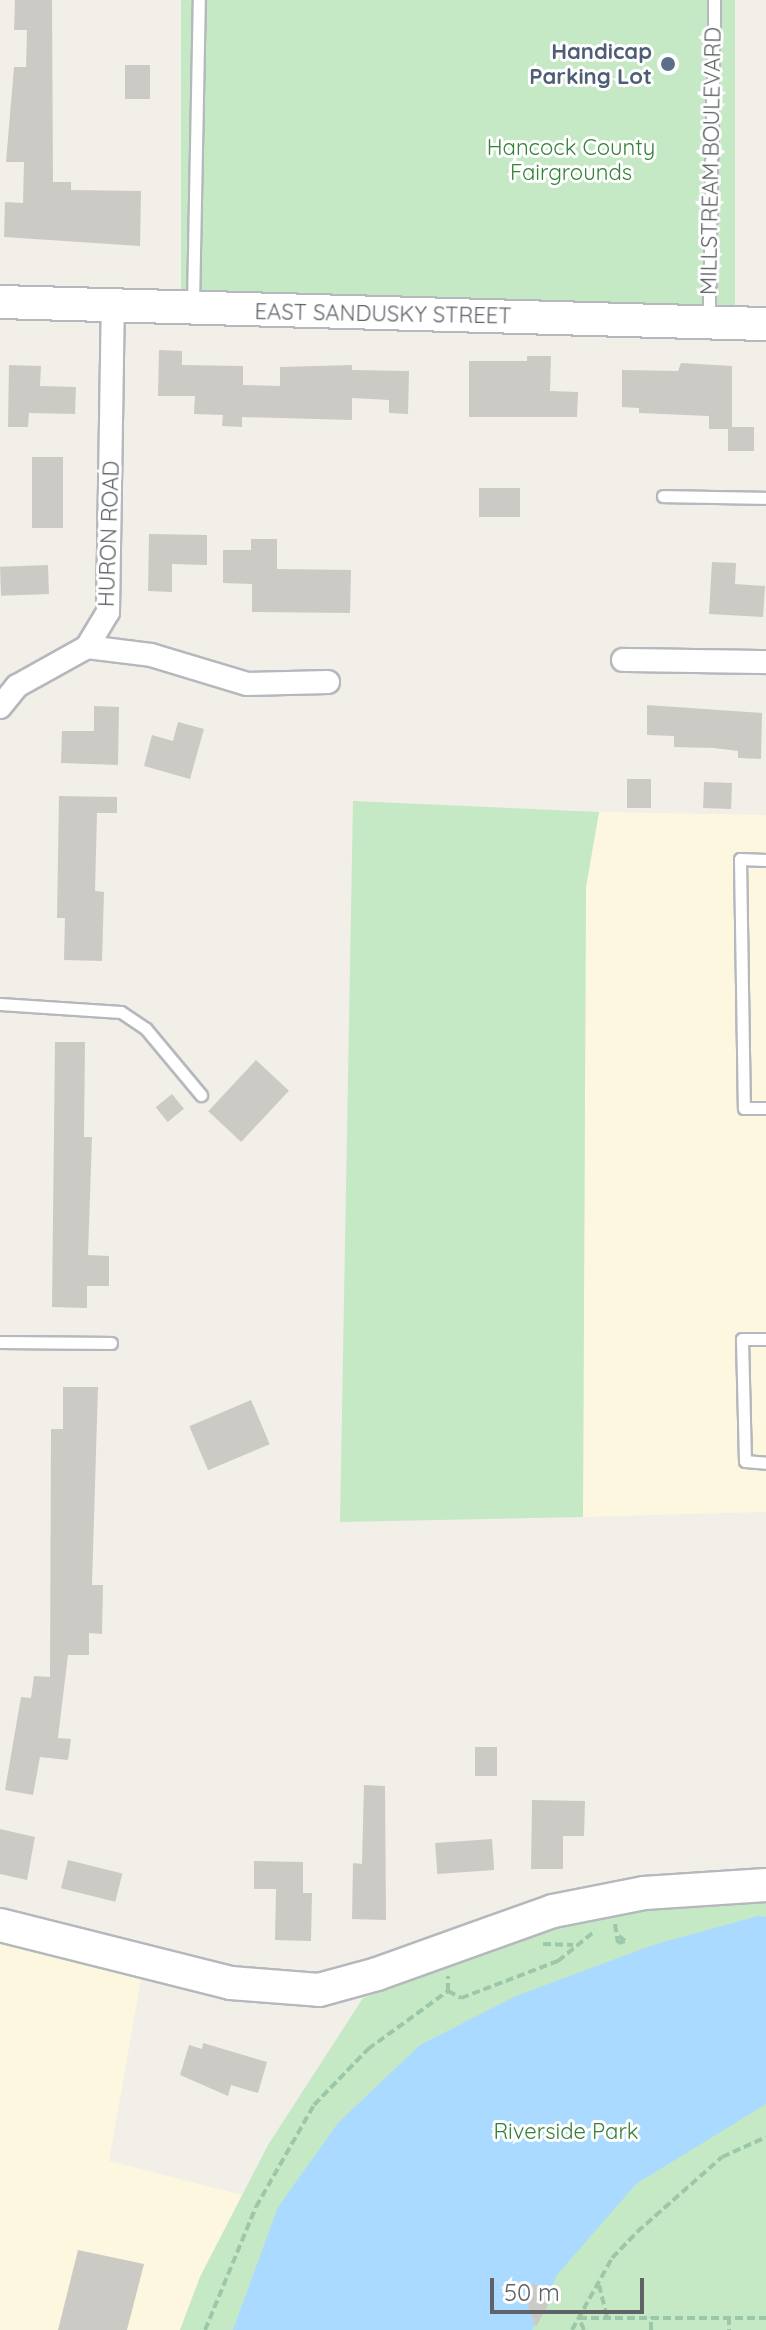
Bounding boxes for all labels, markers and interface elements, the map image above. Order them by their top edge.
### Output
street label: MILLSTREAM BOULEVARD [695,27,727,295]
place label: Handicap Parking Lot [529,38,652,90]
marker: Handicap Parking Lot [659,55,677,73]
park label: Hancock County Fairgrounds [487,134,655,186]
street label: EAST SANDUSKY STREET [254,299,512,329]
street label: HURON ROAD [93,460,125,608]
park label: Riverside Park [493,2119,639,2145]
scale bar [494,2262,648,2312]
text: 50 m [504,2277,560,2307]

